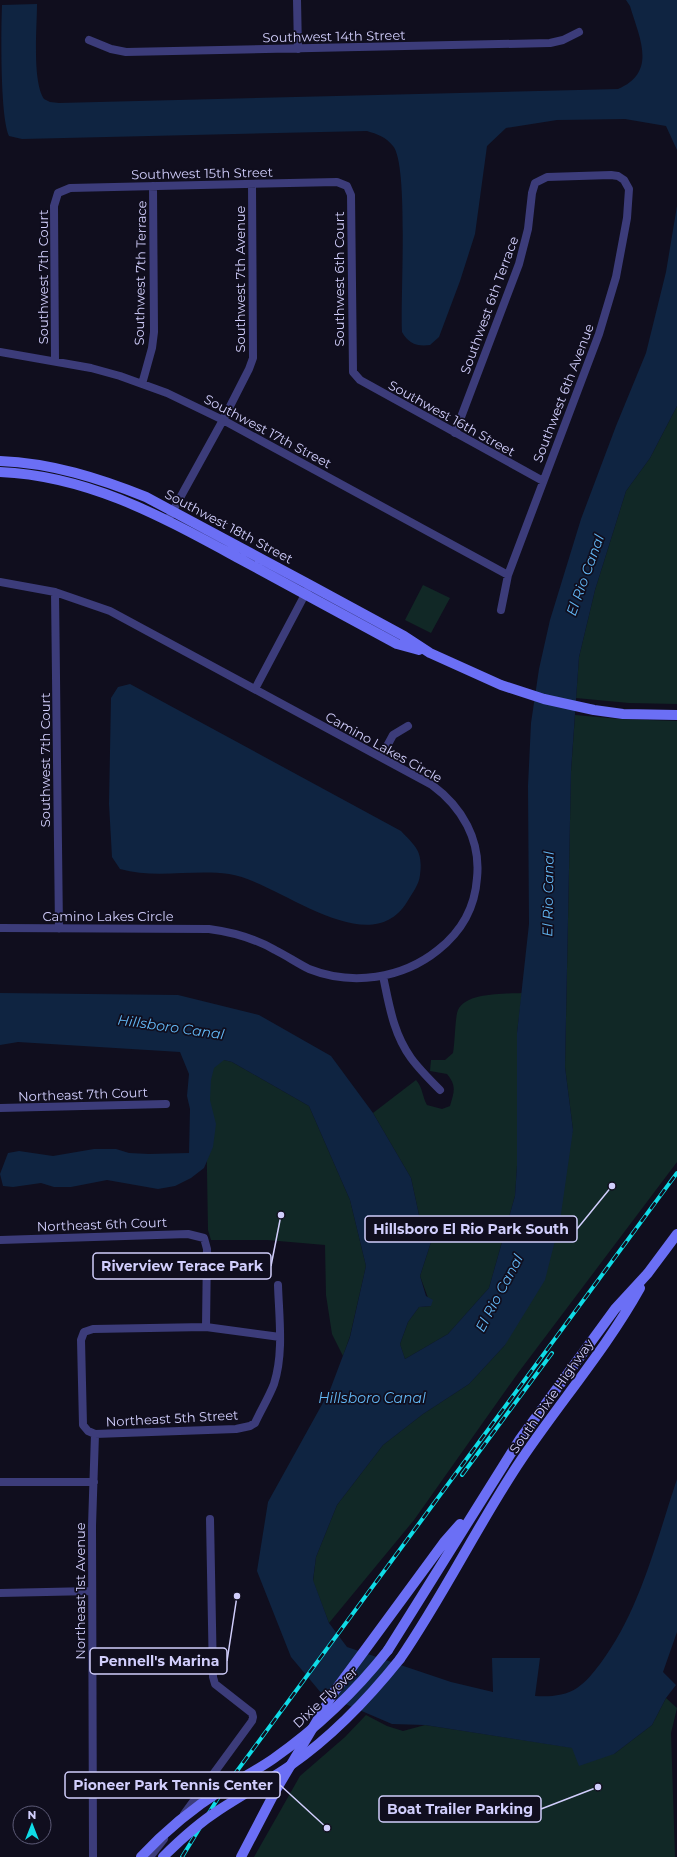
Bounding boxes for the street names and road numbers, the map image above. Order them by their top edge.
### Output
street label: Southwest 14th Street [262,27,406,45]
street label: Southwest 15th Street [131,164,273,182]
street label: Southwest 7th Terrace [131,200,149,346]
street label: Southwest 7th Avenue [232,205,248,352]
street label: Southwest 7th Court [35,210,51,344]
street label: Southwest 6th Court [331,212,347,346]
street label: Southwest 6th Terrace [457,234,521,376]
street label: Southwest 6th Avenue [529,321,597,465]
street label: Southwest 16th Street [386,377,518,459]
street label: Southwest 17th Street [202,391,334,471]
street label: Southwest 18th Street [162,485,296,567]
street label: Southwest 7th Court [37,693,53,827]
street label: Camino Lakes Circle [323,708,445,786]
street label: Camino Lakes Circle [42,908,174,924]
street label: Northeast 7th Court [18,1084,148,1104]
street label: Northeast 6th Court [37,1214,167,1234]
street label: South Dixie Highway [506,1335,597,1456]
street label: Northeast 5th Street [105,1407,239,1429]
street label: Northeast 1st Avenue [72,1522,88,1660]
street label: Dixie Flyover [289,1663,361,1731]

